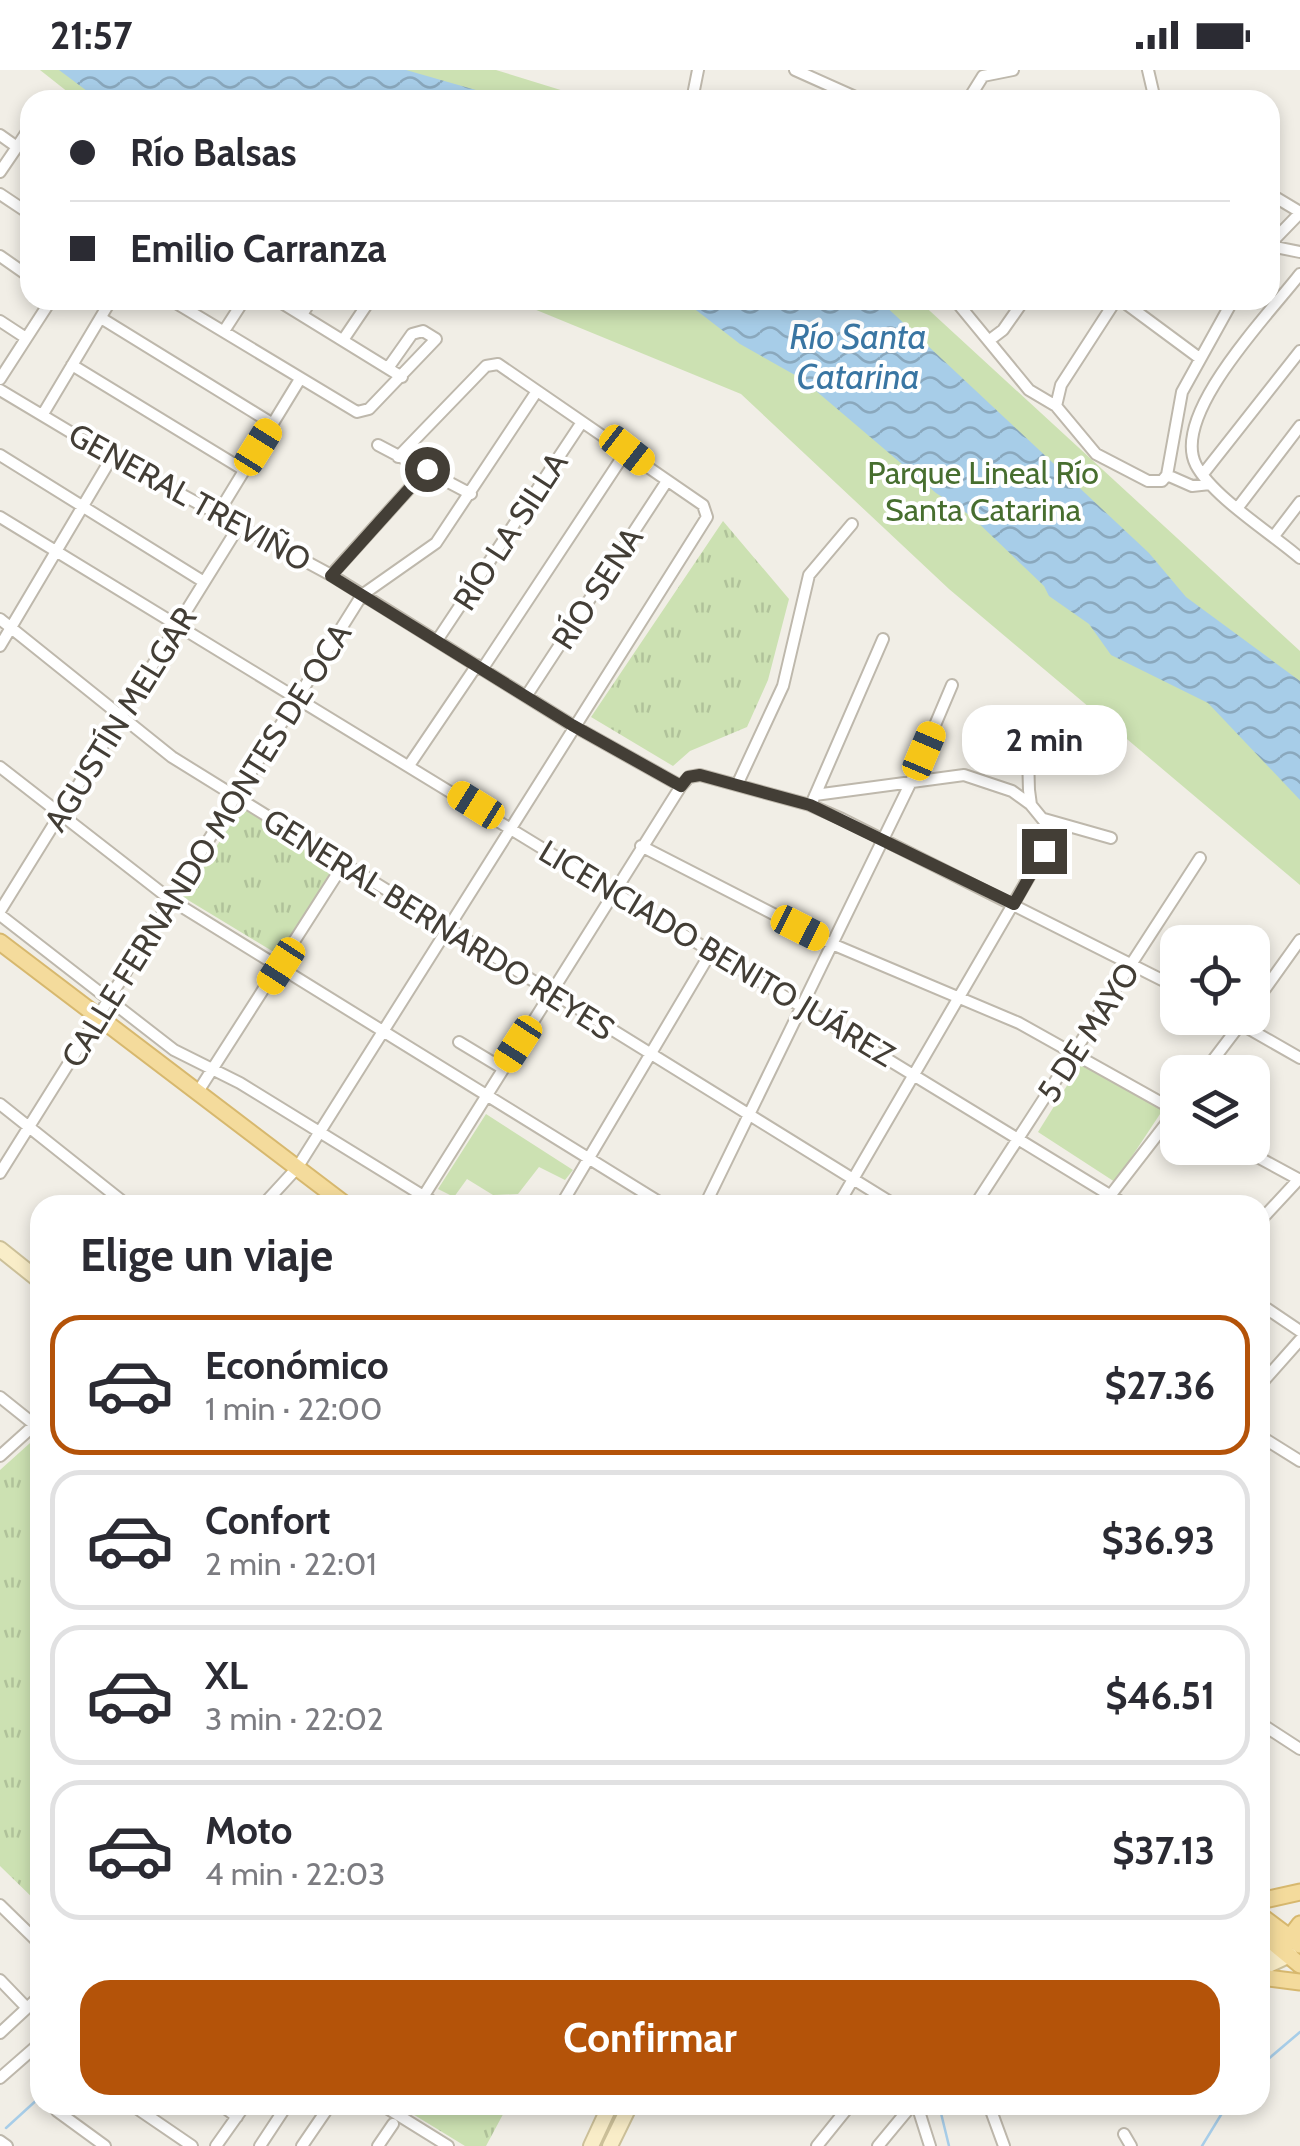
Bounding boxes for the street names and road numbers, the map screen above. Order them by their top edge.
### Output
street label: GENERAL TREVIÑO [62,414,318,580]
street label: RÍO LA SILLA [444,444,576,617]
street label: RÍO SENA [543,519,651,656]
street label: AGUSTÍN MELGAR [35,600,205,838]
street label: CALLE FERNANDO MONTES DE OCA [53,616,359,1074]
street label: GENERAL BERNARDO REYES [256,800,622,1048]
street label: LICENCIADO BENITO JUÁREZ [532,831,902,1075]
street label: 5 DE MAYO [1029,955,1147,1109]

